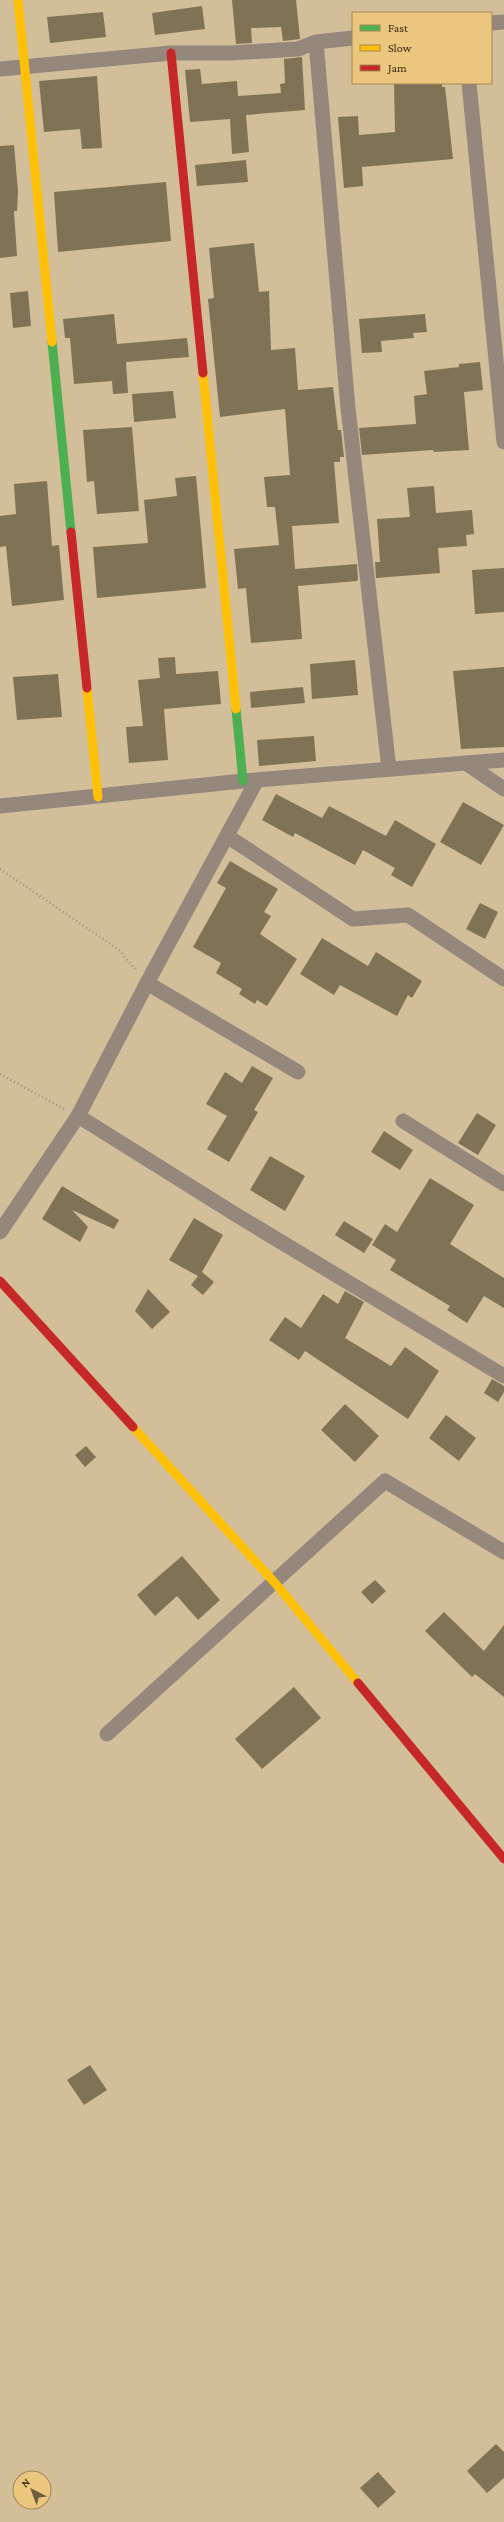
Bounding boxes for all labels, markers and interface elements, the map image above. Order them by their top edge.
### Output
legend [352,12,492,84]
text: Fast [388,21,409,35]
text: Slow [388,41,412,55]
text: Jam [387,61,407,75]
north arrow [12,2470,52,2510]
text: N [19,2475,32,2490]

